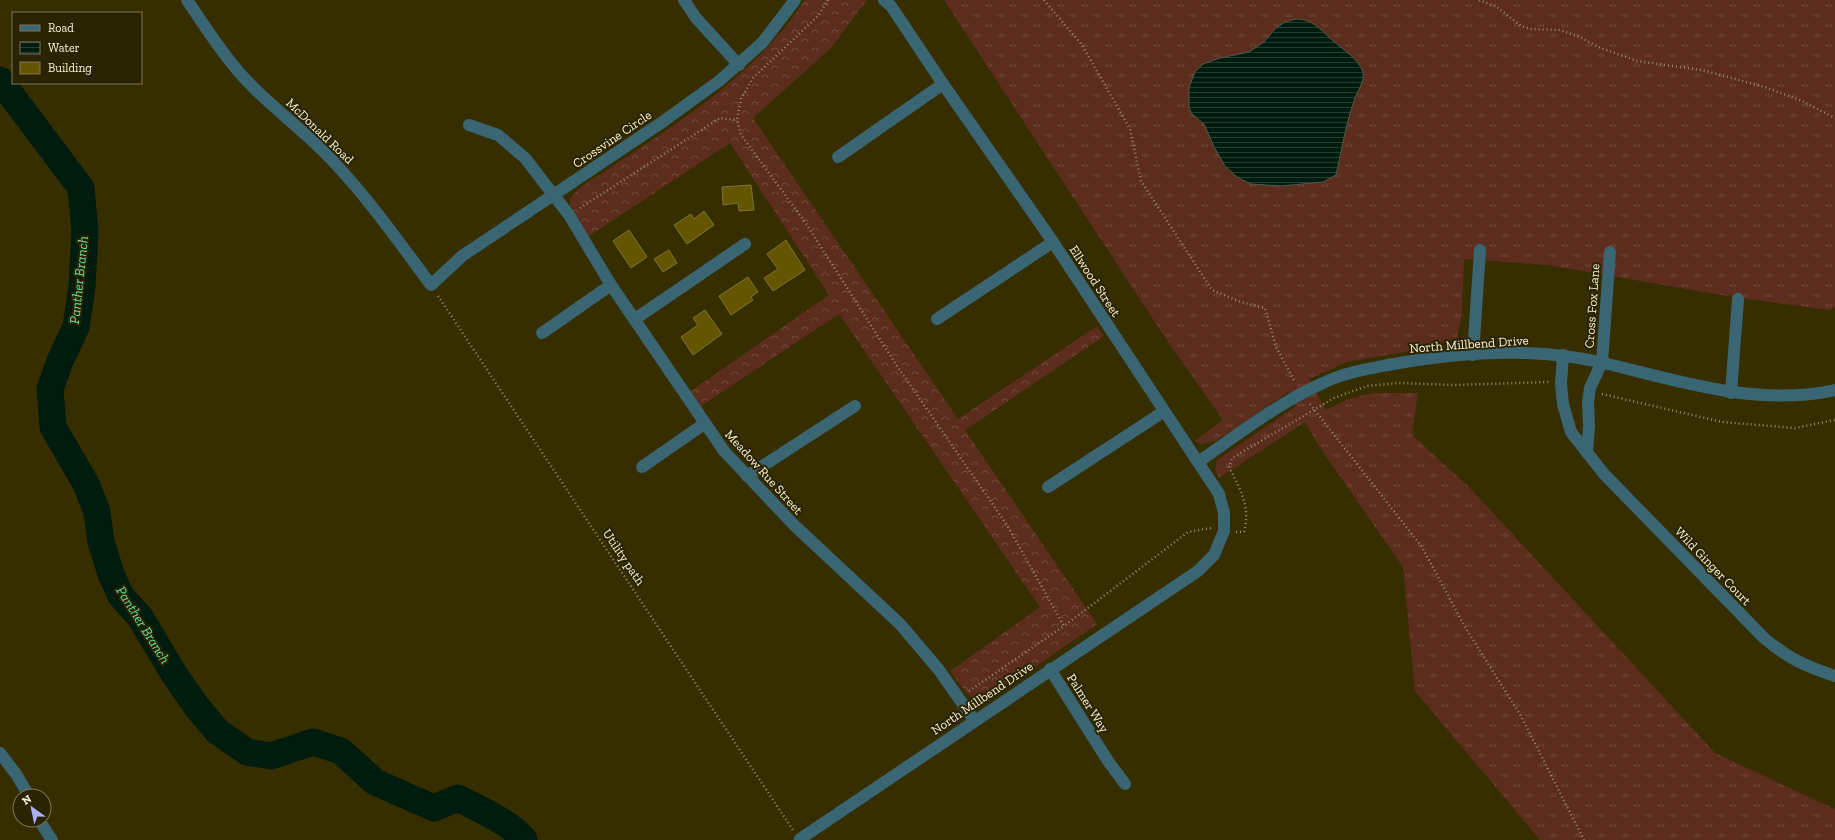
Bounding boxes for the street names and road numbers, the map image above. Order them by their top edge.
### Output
street label: McDonald Road [283,95,357,167]
street label: Crossvine Circle [570,107,654,171]
street label: Ellwood Street [1066,243,1124,320]
street label: Cross Fox Lane [1582,263,1602,349]
street label: North Millbend Drive [1409,332,1529,356]
street label: Meadow Rue Street [722,427,806,517]
street label: Wild Ginger Court [1672,524,1754,608]
street label: Utility path [600,526,649,588]
street label: North Millbend Drive [928,658,1036,738]
street label: Palmer Way [1064,671,1112,735]

